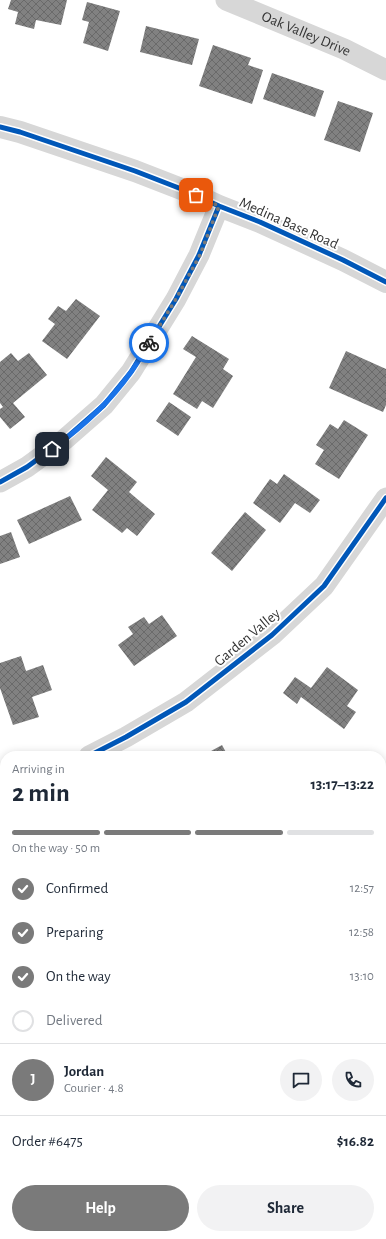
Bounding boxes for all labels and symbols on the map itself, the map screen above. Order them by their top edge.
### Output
street label: Oak Valley Drive [259,9,353,59]
pin [179,178,213,212]
street label: Medina Base Road [237,195,341,252]
courier [129,323,169,363]
pin [35,432,69,466]
street label: Garden Valley [212,605,283,669]

